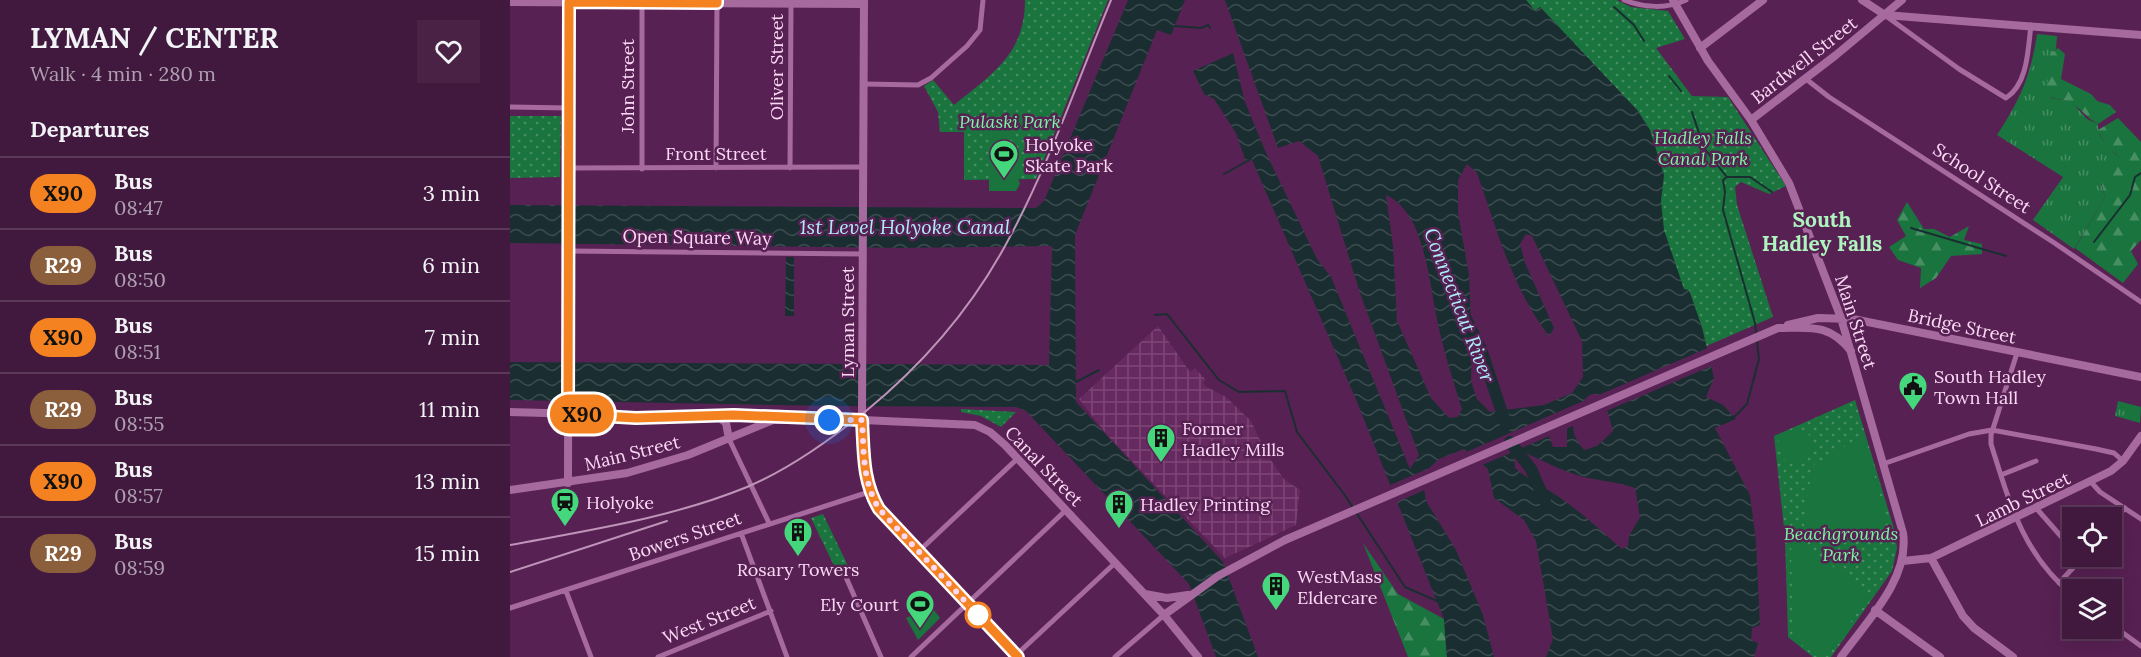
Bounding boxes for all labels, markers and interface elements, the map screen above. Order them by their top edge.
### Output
street label: Bardwell Street [1746,11,1862,109]
street label: Oliver Street [765,14,788,120]
text: LYMAN / CENTER [30,20,279,56]
button: heart [417,20,480,83]
street label: John Street [616,39,639,134]
text: Walk · 4 min · 280 m [30,61,216,86]
park label: Pulaski Park [959,110,1061,133]
text: Departures [30,115,149,143]
park label: Hadley Falls Canal Park [1654,126,1752,170]
place label: Holyoke Skate Park [1025,133,1113,177]
sports icon: Holyoke Skate Park [988,138,1020,180]
street label: School Street [1929,138,2035,218]
street label: Front Street [665,142,767,165]
text: Bus [114,167,153,195]
text: 3 min [423,179,480,207]
text: X90 [43,180,83,207]
text: 08:47 [114,195,163,220]
district label: South Hadley Falls [1762,206,1882,257]
water label: 1st Level Holyoke Canal [800,214,1011,239]
street label: Open Square Way [622,224,772,250]
water label: Connecticut River [1419,224,1501,387]
text: Bus [114,239,153,267]
text: 6 min [422,251,480,279]
text: R29 [44,252,82,279]
street label: Lyman Street [836,266,859,378]
text: 08:50 [114,267,166,292]
street label: Main Street [1830,272,1882,372]
street label: Bridge Street [1906,303,2018,349]
text: Bus [114,311,153,339]
text: 7 min [425,323,480,351]
text: X90 [43,324,83,351]
text: 08:51 [114,339,161,364]
place label: South Hadley Town Hall [1934,365,2046,409]
public building icon: South Hadley Town Hall [1897,370,1929,412]
text: Bus [114,383,153,411]
line badge: X90 [548,394,616,434]
text: 11 min [419,395,480,423]
text: R29 [44,396,82,423]
text: X90 [562,401,602,428]
your location [814,405,844,435]
text: 08:55 [114,411,164,436]
place label: Former Hadley Mills [1182,417,1284,461]
street label: Canal Street [1000,421,1088,511]
building icon: Former Hadley Mills [1145,422,1177,464]
street label: Main Street [582,430,682,476]
text: Bus [114,455,153,483]
street label: Lamb Street [1972,466,2074,532]
text: 13 min [415,467,480,495]
text: X90 [43,468,83,495]
text: 08:57 [114,483,163,508]
station icon: Holyoke [549,486,581,528]
building icon: Hadley Printing [1103,488,1135,530]
place label: Holyoke [586,491,654,514]
place label: Hadley Printing [1140,493,1271,516]
street label: Bowers Street [626,506,744,566]
map controls [2062,507,2122,639]
button: locate [2062,507,2122,567]
building icon: Rosary Towers [782,516,814,558]
park label: Beachgrounds Park [1784,522,1898,566]
text: Bus [114,527,153,555]
text: 15 min [415,539,480,567]
text: R29 [44,540,82,567]
text: 08:59 [114,555,165,580]
place label: Rosary Towers [737,558,859,581]
place label: WestMass Eldercare [1297,565,1382,609]
building icon: WestMass Eldercare [1260,570,1292,612]
button: layers [2062,579,2122,639]
sports icon: Ely Court [904,588,936,630]
street label: West Street [659,591,759,649]
place label: Ely Court [820,593,899,616]
unlabelled marker [965,602,991,628]

